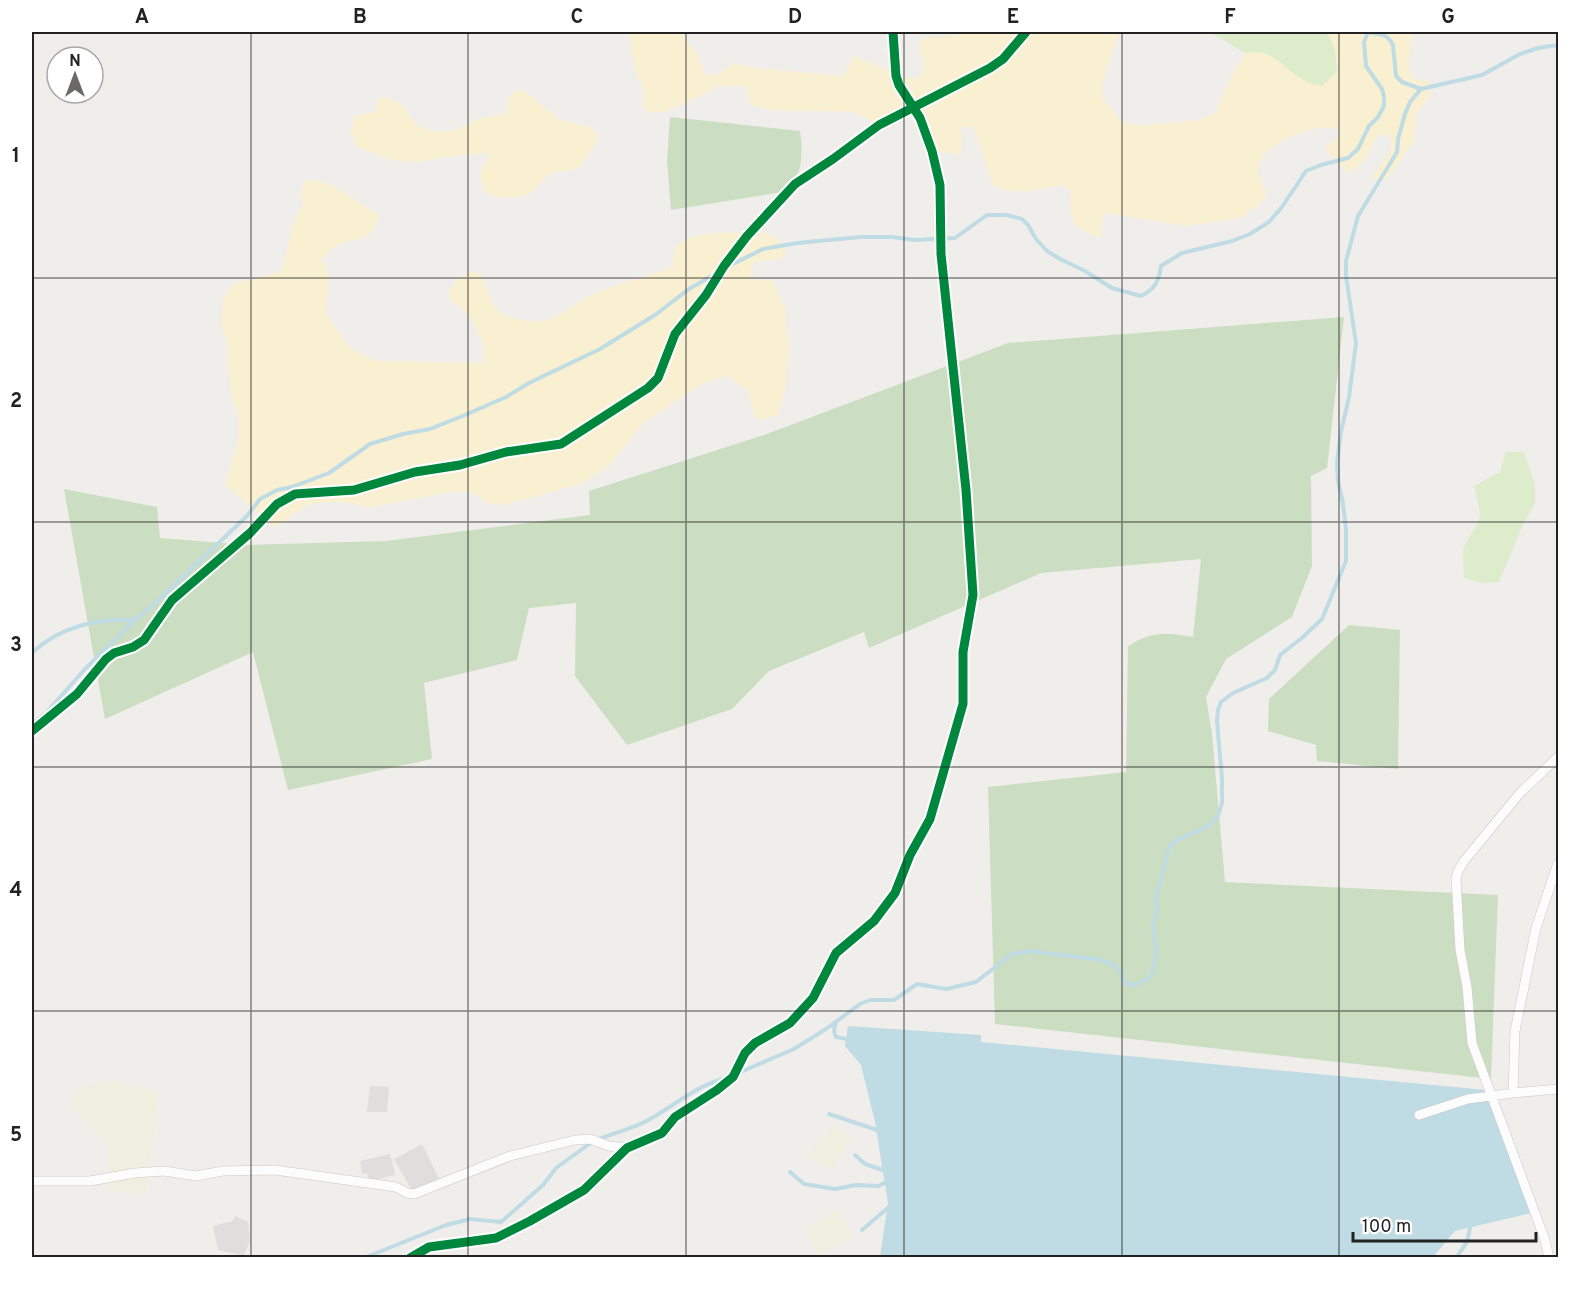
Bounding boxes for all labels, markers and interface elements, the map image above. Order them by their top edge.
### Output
text: A [135,5,149,31]
text: B [353,5,367,31]
text: C [571,5,583,31]
text: D [788,5,802,31]
text: E [1007,5,1019,31]
text: F [1224,5,1236,31]
text: G [1441,5,1455,31]
north arrow [45,45,105,105]
text: N [69,52,81,72]
text: 1 [12,144,20,170]
text: 2 [10,389,22,415]
text: 3 [10,633,22,659]
text: 4 [10,878,22,904]
text: 5 [10,1123,22,1149]
scale bar [1353,1205,1536,1243]
text: 100 m [1362,1216,1411,1239]

